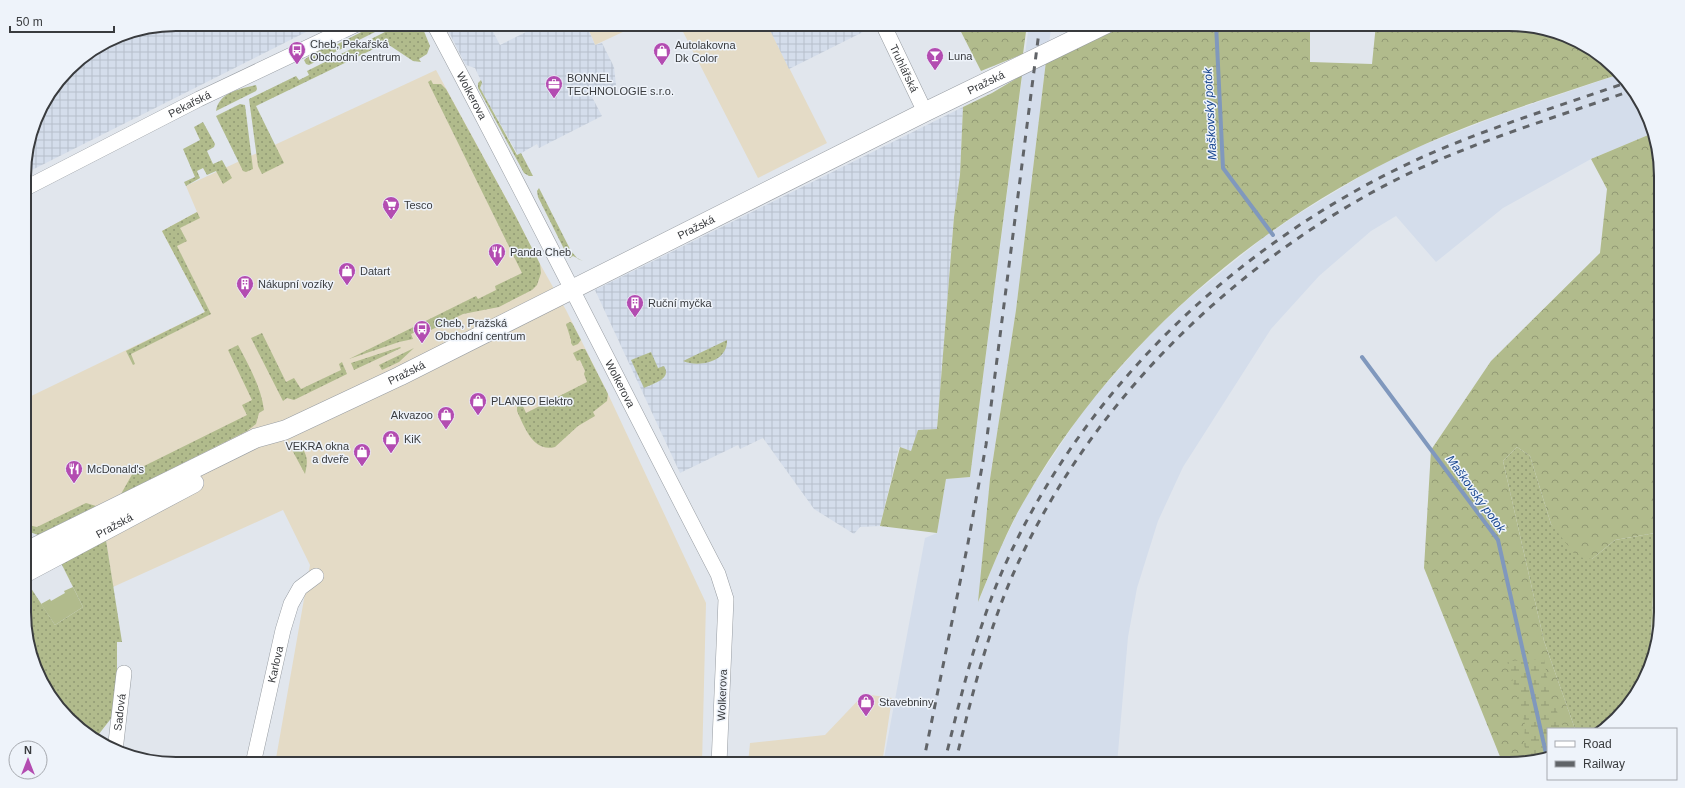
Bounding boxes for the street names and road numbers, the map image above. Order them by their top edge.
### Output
street label: Truhlářská [888,42,921,95]
street label: Pražská [965,68,1007,97]
street label: Wolkerova [454,70,490,122]
street label: Pekařská [166,88,213,120]
street label: Pražská [675,212,717,241]
street label: Pražská [386,358,428,387]
street label: Wolkerova [603,358,638,410]
street label: Pražská [94,510,135,540]
street label: Karlova [265,644,285,684]
street label: Wolkerova [715,668,729,721]
street label: Sadová [111,692,128,731]

